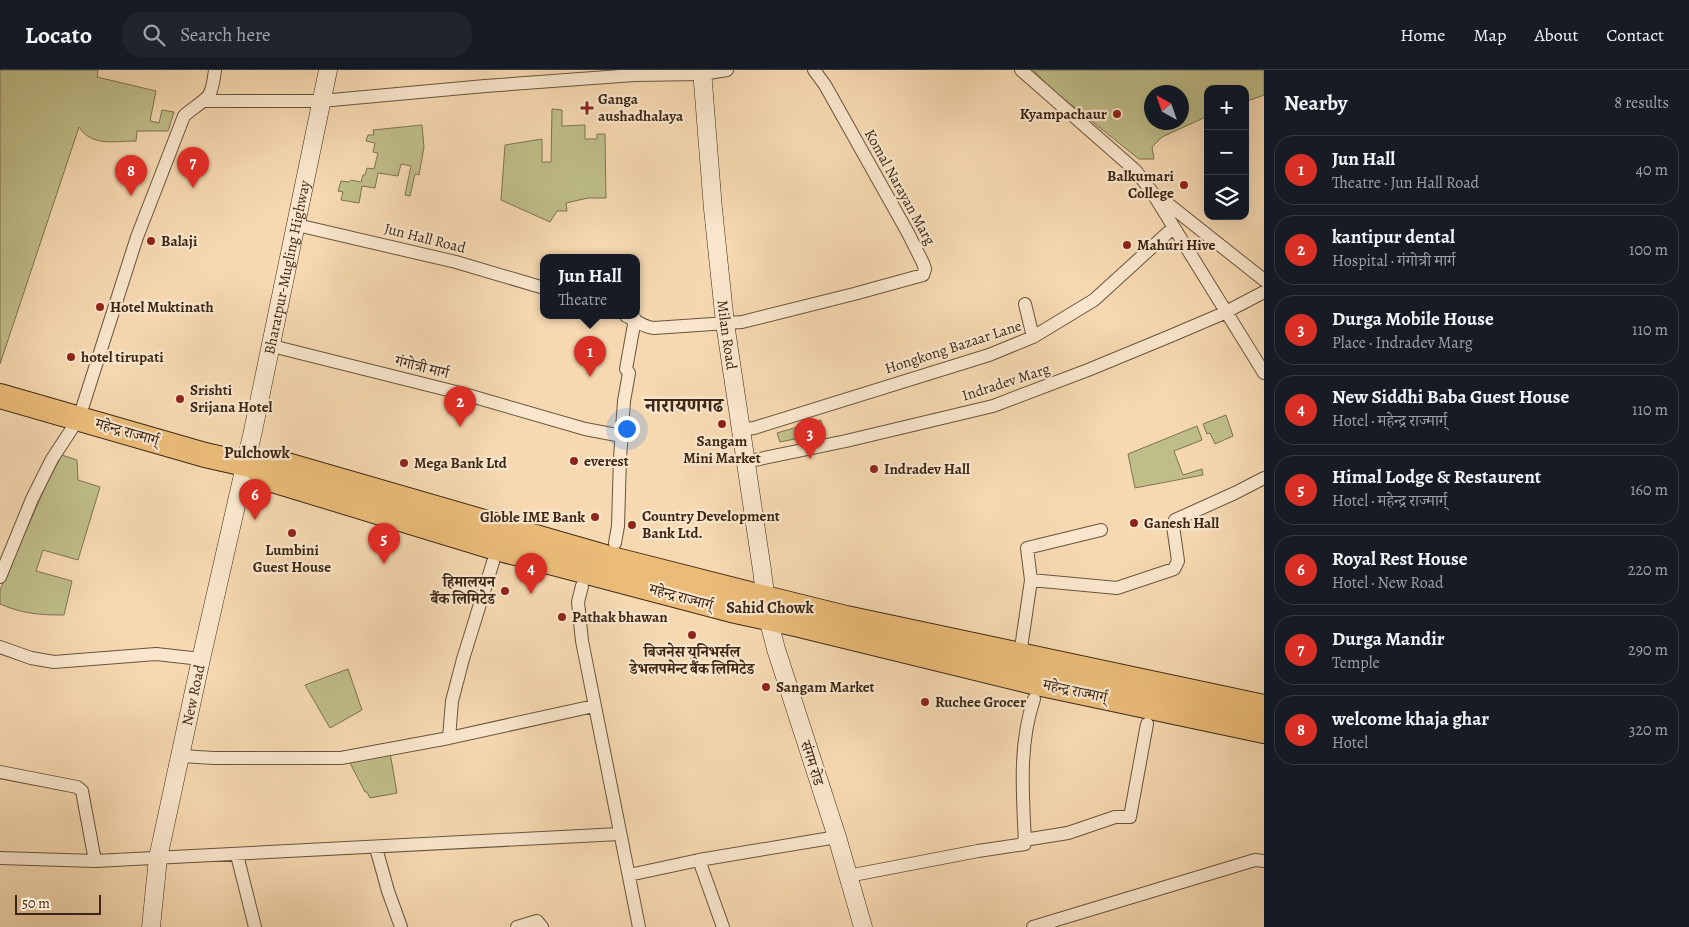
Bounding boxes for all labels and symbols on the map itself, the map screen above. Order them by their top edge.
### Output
north arrow [1144,85,1189,130]
place label: Ganga aushadhalaya [598,89,684,126]
marker: Ganga aushadhalaya [580,101,594,115]
place label: Kyampachaur [1020,104,1107,124]
marker: Kyampachaur [1111,108,1123,120]
street label: Komal Narayan Marg [860,125,940,249]
pin: 7 [177,147,209,188]
pin: 8 [115,155,147,196]
place label: Balkumari College [1107,166,1175,203]
street label: Bharatpur-Mugling Highway [259,178,315,356]
marker: Balkumari College [1178,179,1190,191]
street label: Jun Hall Road [382,218,469,258]
place label: Balaji [161,231,198,251]
marker: Balaji [145,235,157,247]
place label: Mahuri Hive [1137,235,1215,255]
marker: Mahuri Hive [1121,239,1133,251]
place label: Hotel Muktinath [110,297,214,317]
street label: Milan Road [713,299,742,372]
marker: Hotel Muktinath [94,301,106,313]
street label: Hongkong Bazaar Lane [882,315,1024,379]
pin: 1 [574,336,606,377]
place label: hotel tirupati [81,347,164,367]
street label: गंगोत्री मार्ग [392,350,452,384]
marker: hotel tirupati [65,351,77,363]
street label: Indradev Marg [959,358,1053,406]
place label: Srishti Srijana Hotel [190,380,273,417]
pin: 2 [444,386,476,427]
district label: नारायणगढ [643,392,725,419]
marker: Srishti Srijana Hotel [174,393,186,405]
street label: महेन्द्र राज्मार्ग् [92,413,164,451]
your location [614,416,640,442]
marker: Sangam Mini Market [716,418,728,430]
pin: 3 [794,418,826,459]
place label: Sangam Mini Market [683,431,761,468]
district label: Pulchowk [224,442,291,464]
place label: everest [584,451,629,471]
place label: Mega Bank Ltd [414,453,508,473]
marker: everest [568,455,580,467]
marker: Mega Bank Ltd [398,457,410,469]
place label: Indradev Hall [884,459,970,479]
marker: Indradev Hall [868,463,880,475]
pin: 6 [239,479,271,520]
place label: Country Development Bank Ltd. [642,506,780,543]
place label: Globle IME Bank [480,507,585,527]
marker: Globle IME Bank [589,511,601,523]
place label: Ganesh Hall [1144,513,1219,533]
marker: Ganesh Hall [1128,517,1140,529]
marker: Country Development Bank Ltd. [626,519,638,531]
pin: 5 [368,523,400,564]
marker: Lumbini Guest House [286,527,298,539]
place label: Lumbini Guest House [253,540,331,577]
pin: 4 [515,553,547,594]
place label: हिमालयन बैंक लिमिटेड [430,572,497,609]
street label: महेन्द्र राज्मार्ग् [646,579,718,616]
marker: हिमालयन बैंक लिमिटेड [499,585,511,597]
district label: Sahid Chowk [726,597,815,619]
place label: Pathak bhawan [572,607,668,627]
marker: Pathak bhawan [556,611,568,623]
marker: बिजनेस युनिभर्सल डेभलपमेन्ट बैंक लिमिटेड [686,629,698,641]
place label: बिजनेस युनिभर्सल डेभलपमेन्ट बैंक लिमिटेड [629,642,755,679]
street label: New Road [177,662,210,728]
street label: महेन्द्र राज्मार्ग् [1040,674,1112,708]
place label: Sangam Market [776,677,875,697]
marker: Sangam Market [760,681,772,693]
place label: Ruchee Grocer [935,692,1026,712]
marker: Ruchee Grocer [919,696,931,708]
street label: संगम रोड [795,737,829,789]
scale bar [15,892,101,915]

